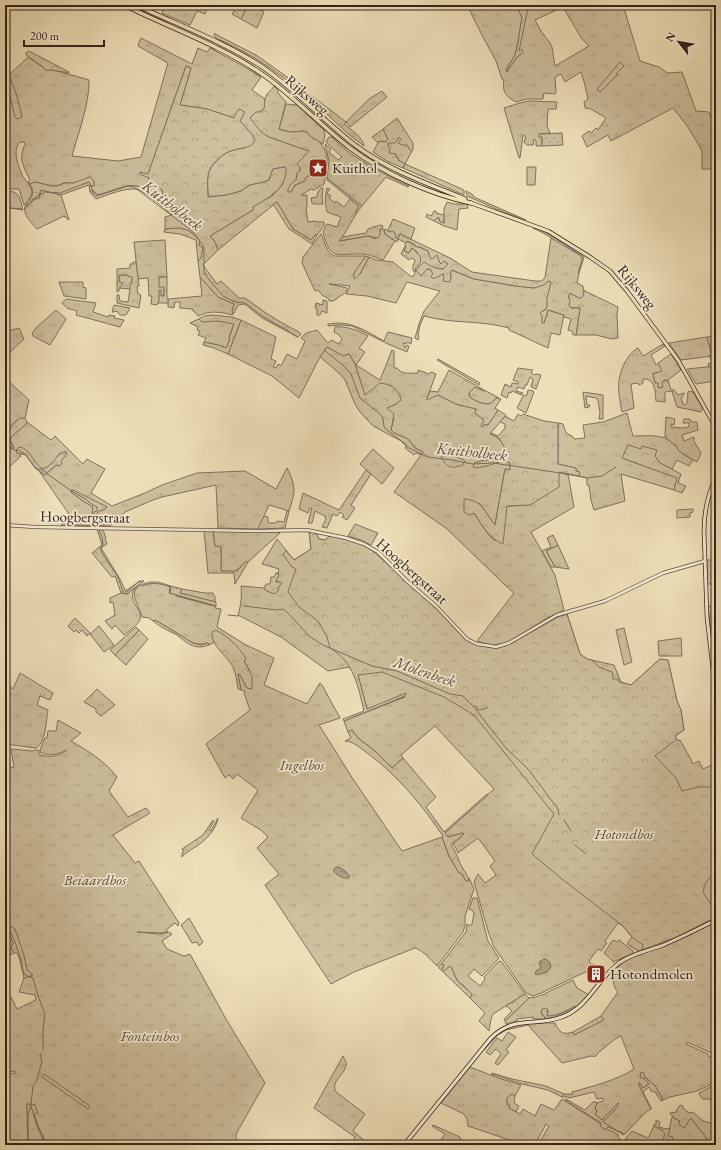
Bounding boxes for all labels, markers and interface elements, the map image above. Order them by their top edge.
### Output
scale bar [24,22,104,48]
north arrow [659,22,699,62]
text: 200 m [30,28,60,44]
text: N [662,29,679,44]
street label: Rijksweg [282,70,334,119]
place icon: Kuithol [307,157,329,179]
place label: Kuithol [332,158,377,177]
water label: Kuitholbeek [137,175,208,236]
street label: Rijksweg [614,261,661,313]
water label: Kuitholbeek [434,437,509,466]
street label: Hoogbergstraat [40,506,130,527]
street label: Hoogbergstraat [373,533,452,608]
water label: Molenbeek [390,651,460,692]
park label: Ingelbos [279,755,325,774]
park label: Hotondbos [593,824,654,843]
park label: Beiaardbos [63,870,127,889]
building icon: Hotondmolen [585,963,607,985]
place label: Hotondmolen [610,964,694,983]
park label: Fonteinbos [119,1026,180,1045]

